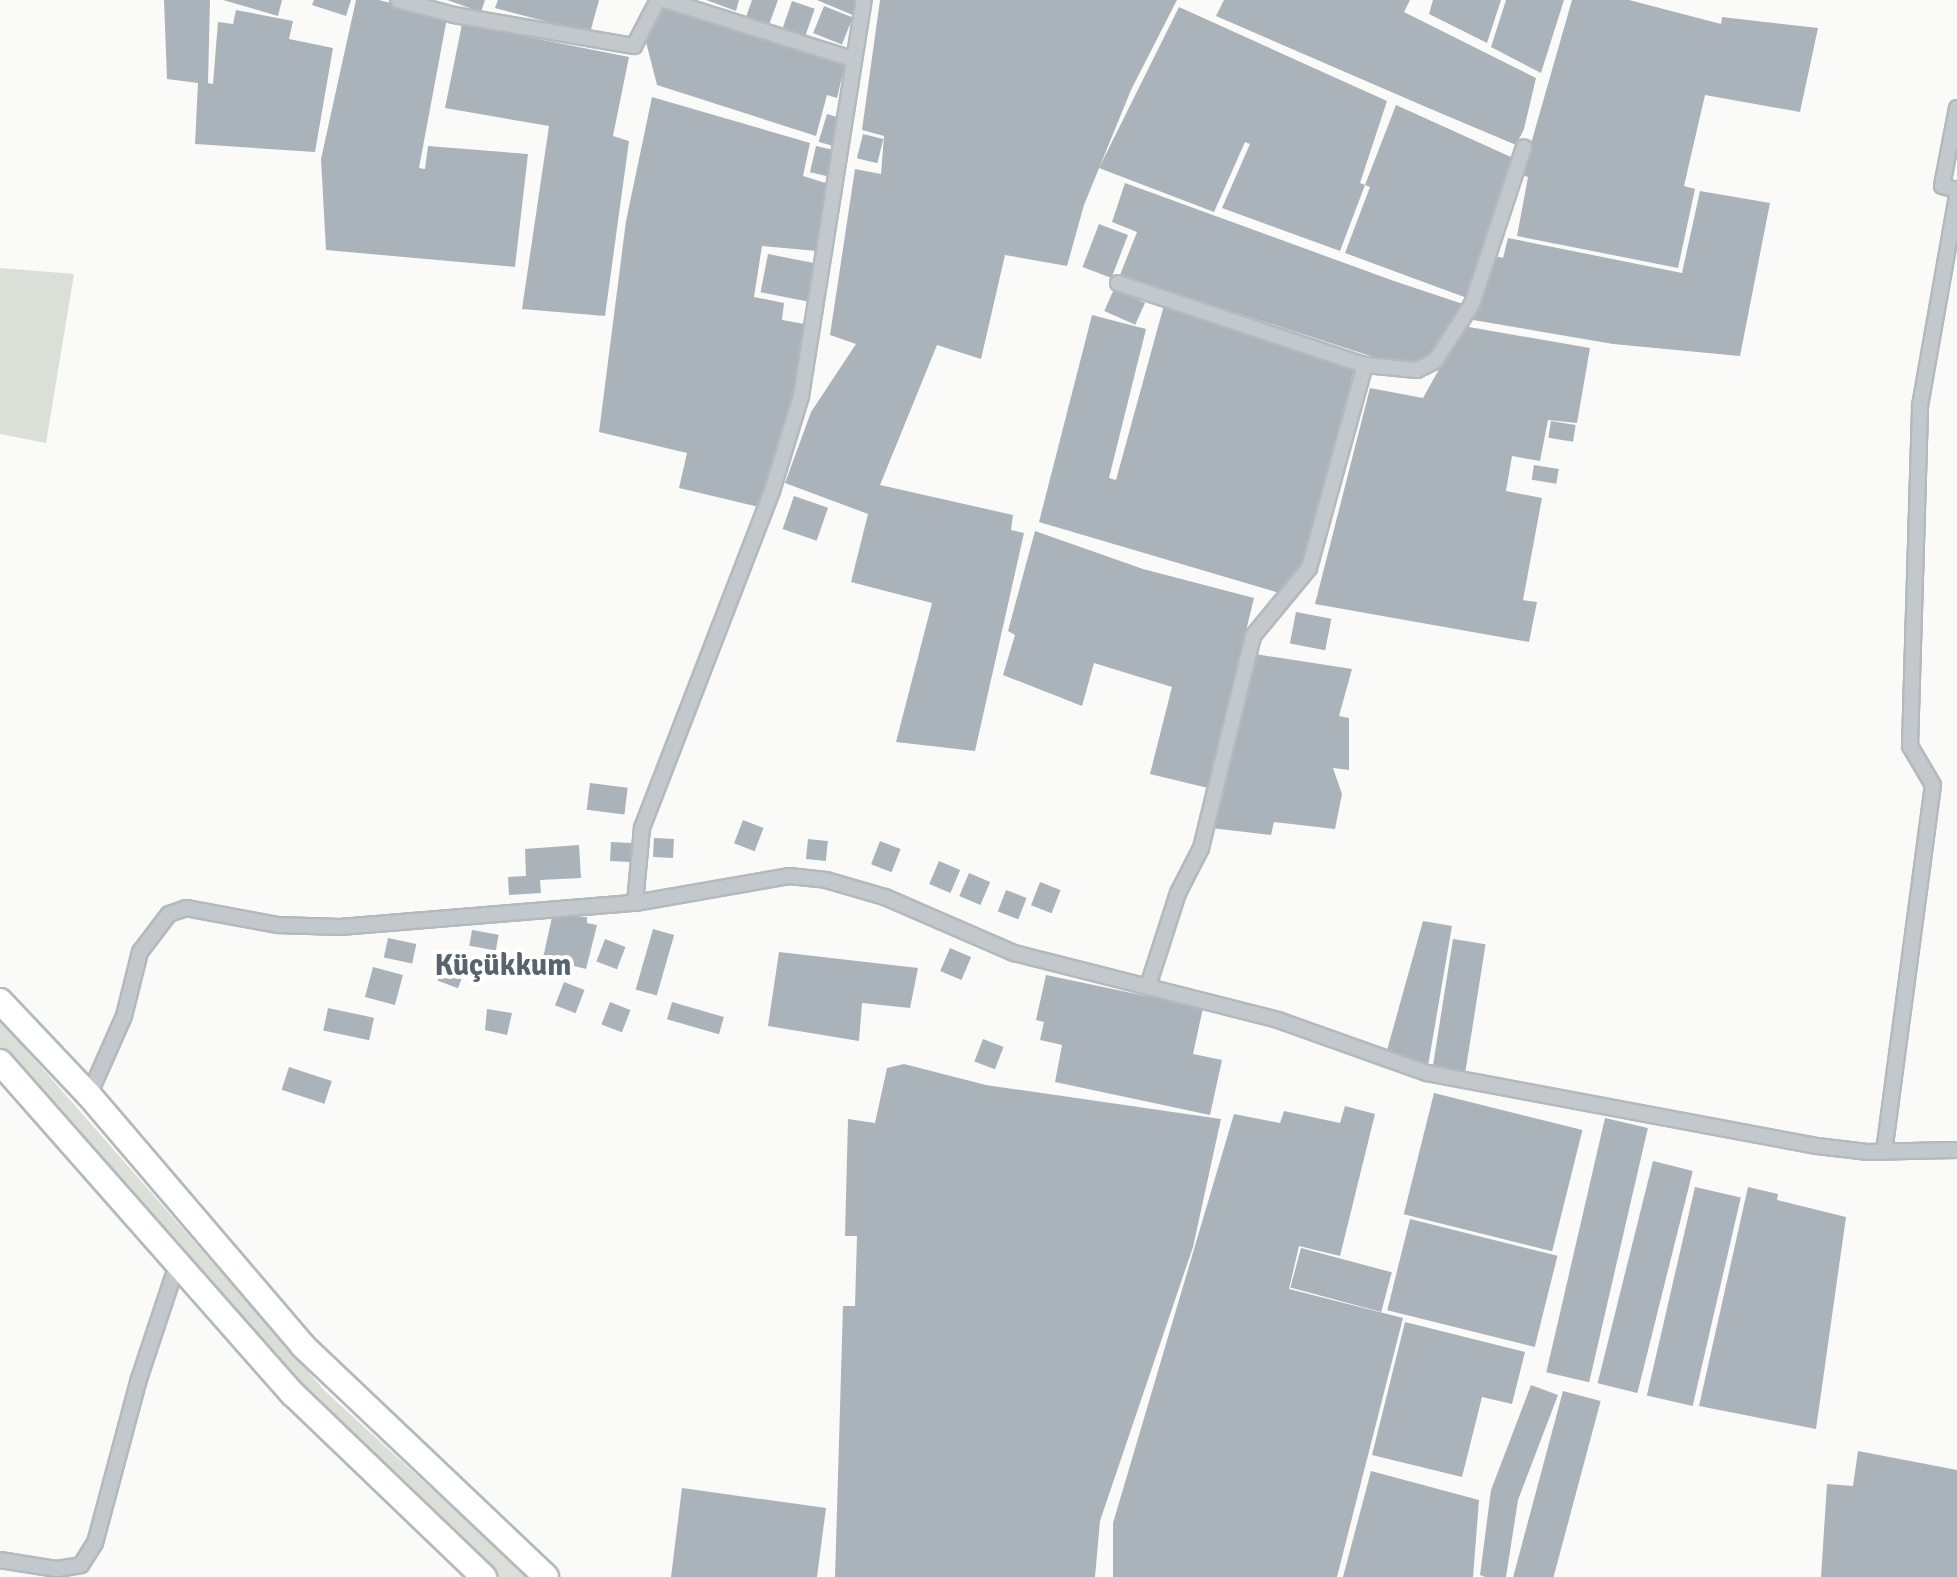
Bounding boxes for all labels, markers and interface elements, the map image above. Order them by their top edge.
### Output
district label: Küçükkum [435,948,571,984]

